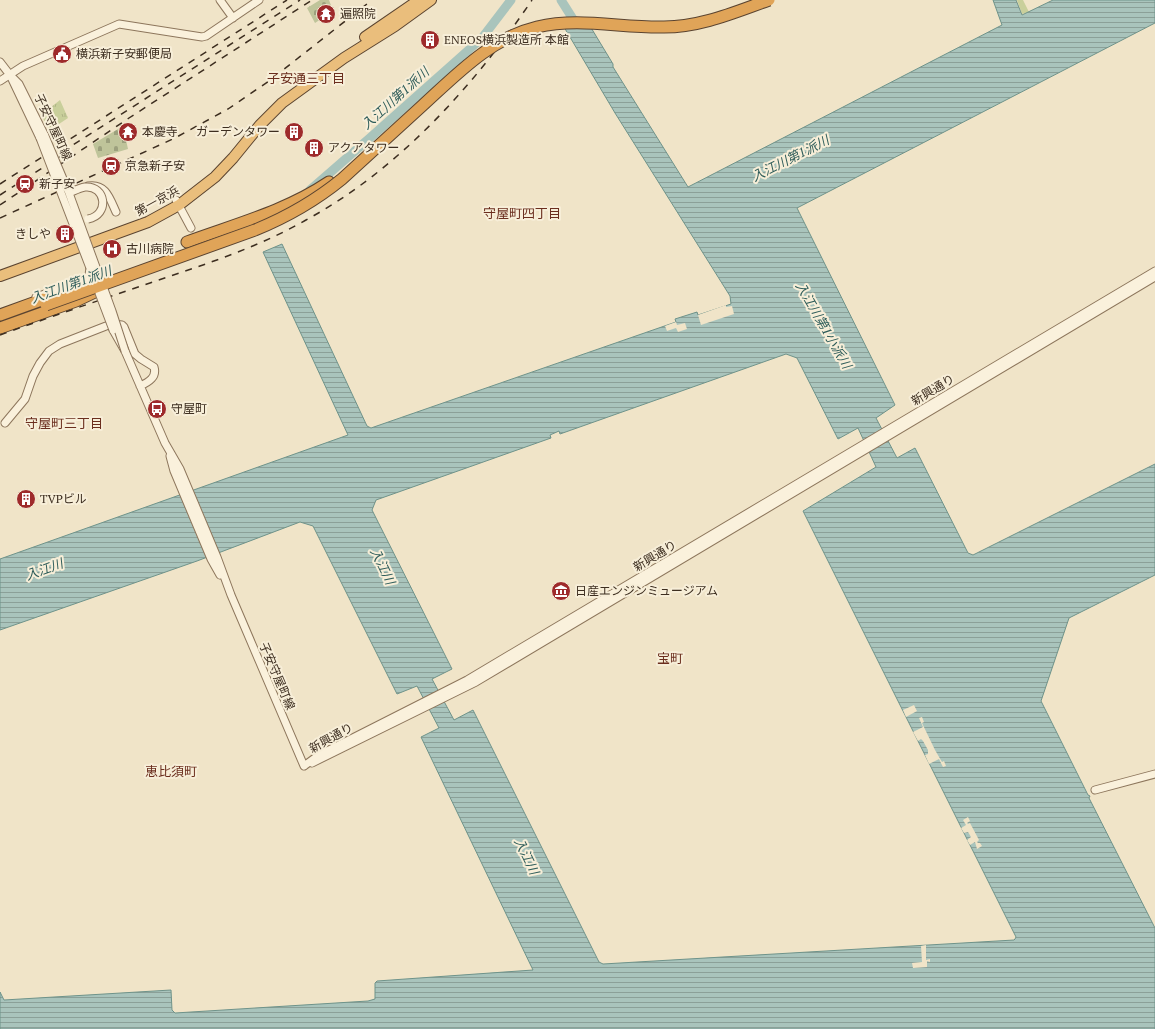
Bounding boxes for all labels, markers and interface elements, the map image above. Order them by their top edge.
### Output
temple icon: 遍照院 [315,3,337,25]
place label: 遍照院 [340,6,376,21]
building icon: ENEOS横浜製造所 本館 [419,29,441,51]
place label: ENEOS横浜製造所 本館 [444,32,569,47]
public building icon: 横浜新子安郵便局 [51,43,73,65]
place label: 横浜新子安郵便局 [76,46,172,61]
water label: 入江川第1派川 [357,62,434,133]
district label: 子安通三丁目 [267,69,345,87]
street label: 子安守屋町線 [31,91,75,163]
temple icon: 本慶寺 [117,121,139,143]
building icon: ガーデンタワー [283,121,305,143]
place label: 本慶寺 [142,124,178,139]
place label: ガーデンタワー [196,124,280,139]
water label: 入江川第1派川 [748,130,834,185]
building icon: アクアタワー [303,137,325,159]
place label: アクアタワー [328,140,399,155]
station icon: 京急新子安 [100,155,122,177]
place label: 京急新子安 [125,158,185,173]
station icon: 新子安 [14,173,36,195]
place label: 新子安 [39,176,75,191]
street label: 第一京浜 [132,182,181,219]
district label: 守屋町四丁目 [483,204,561,222]
building icon: きしや [54,223,76,245]
place label: きしや [15,226,51,241]
hospital icon: 古川病院 [101,238,123,260]
place label: 古川病院 [126,241,174,256]
water label: 入江川第1派川 [28,260,116,307]
water label: 入江川第1小派川 [792,278,857,374]
street label: 新興通り [908,371,957,408]
bus stop icon: 守屋町 [146,398,168,420]
place label: 守屋町 [171,401,207,416]
district label: 守屋町三丁目 [25,414,103,432]
building icon: TVPビル [15,488,37,510]
place label: TVPビル [40,491,87,506]
street label: 新興通り [630,537,679,574]
water label: 入江川 [366,545,401,589]
water label: 入江川 [23,553,67,584]
museum icon: 日産エンジンミュージアム [550,580,572,602]
place label: 日産エンジンミュージアム [575,583,718,598]
street label: 子安守屋町線 [256,640,298,712]
district label: 宝町 [657,649,683,667]
street label: 新興通り [306,719,355,756]
district label: 恵比須町 [145,762,197,780]
water label: 入江川 [510,835,545,879]

